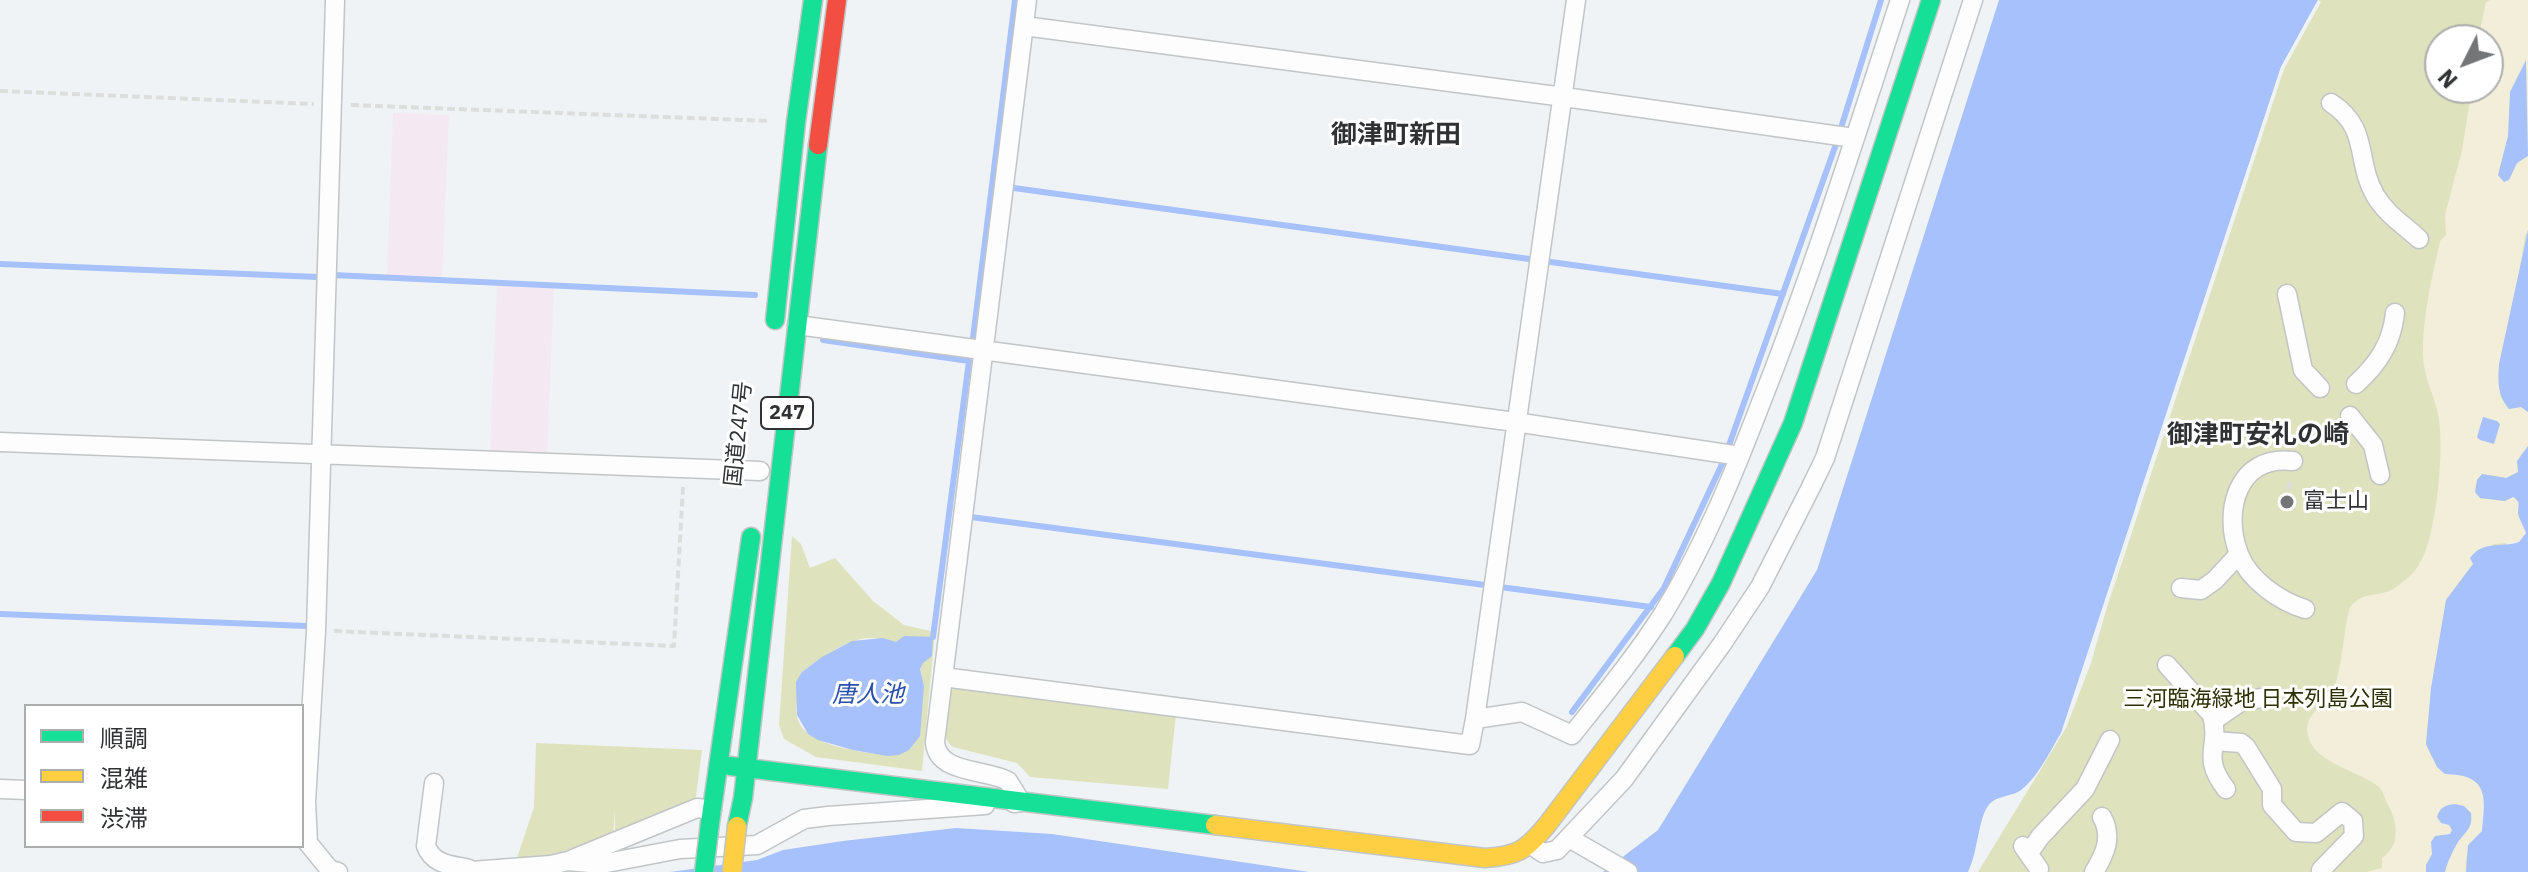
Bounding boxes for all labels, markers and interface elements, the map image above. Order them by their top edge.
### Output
north arrow [2424,24,2504,104]
text: N [2431,63,2463,95]
district label: 御津町新田 [1331,119,1461,151]
street label: 国道247号 [720,380,758,488]
road number: 247 [761,397,813,429]
district label: 御津町安礼の崎 [2167,419,2349,451]
place label: 富士山 [2303,489,2369,515]
marker: 富士山 [2278,493,2296,511]
water label: 唐人池 [832,681,904,709]
park label: 三河臨海緑地 日本列島公園 [2123,687,2393,713]
legend [24,704,304,848]
text: 順調 [100,722,148,754]
text: 混雑 [100,762,148,794]
text: 渋滞 [100,802,148,834]

